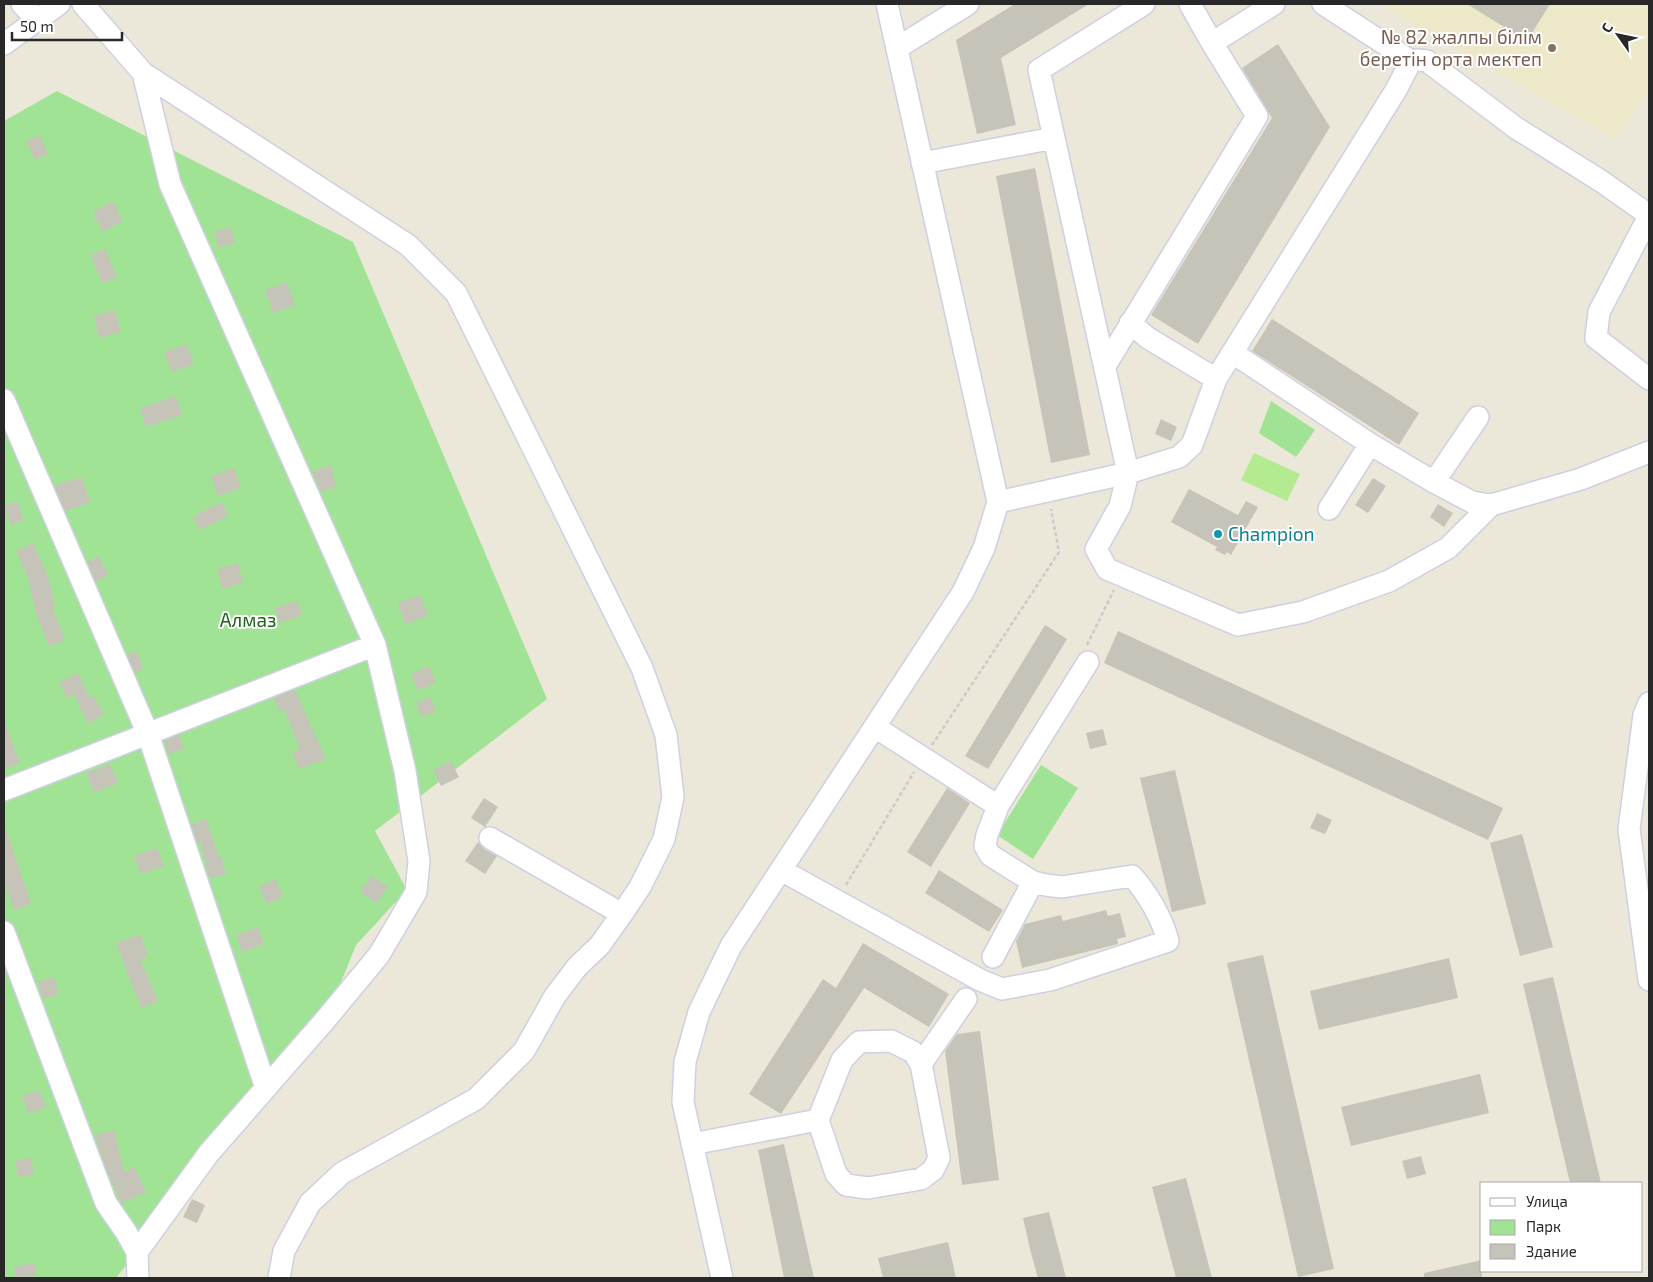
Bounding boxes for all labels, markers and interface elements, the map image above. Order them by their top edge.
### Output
scale bar [12,10,122,42]
north arrow [1593,10,1643,60]
text: 50 m [20,17,54,35]
text: С [1597,20,1616,36]
place label: № 82 жалпы білім беретін орта мектеп [1360,25,1542,70]
marker: № 82 жалпы білім беретін орта мектеп [1546,42,1558,54]
place label: Champion [1228,522,1315,545]
marker: Champion [1212,528,1224,540]
park label: Алмаз [220,608,276,631]
legend [1480,1182,1643,1272]
text: Улица [1526,1192,1568,1210]
text: Парк [1526,1217,1561,1235]
text: Здание [1526,1242,1577,1260]

